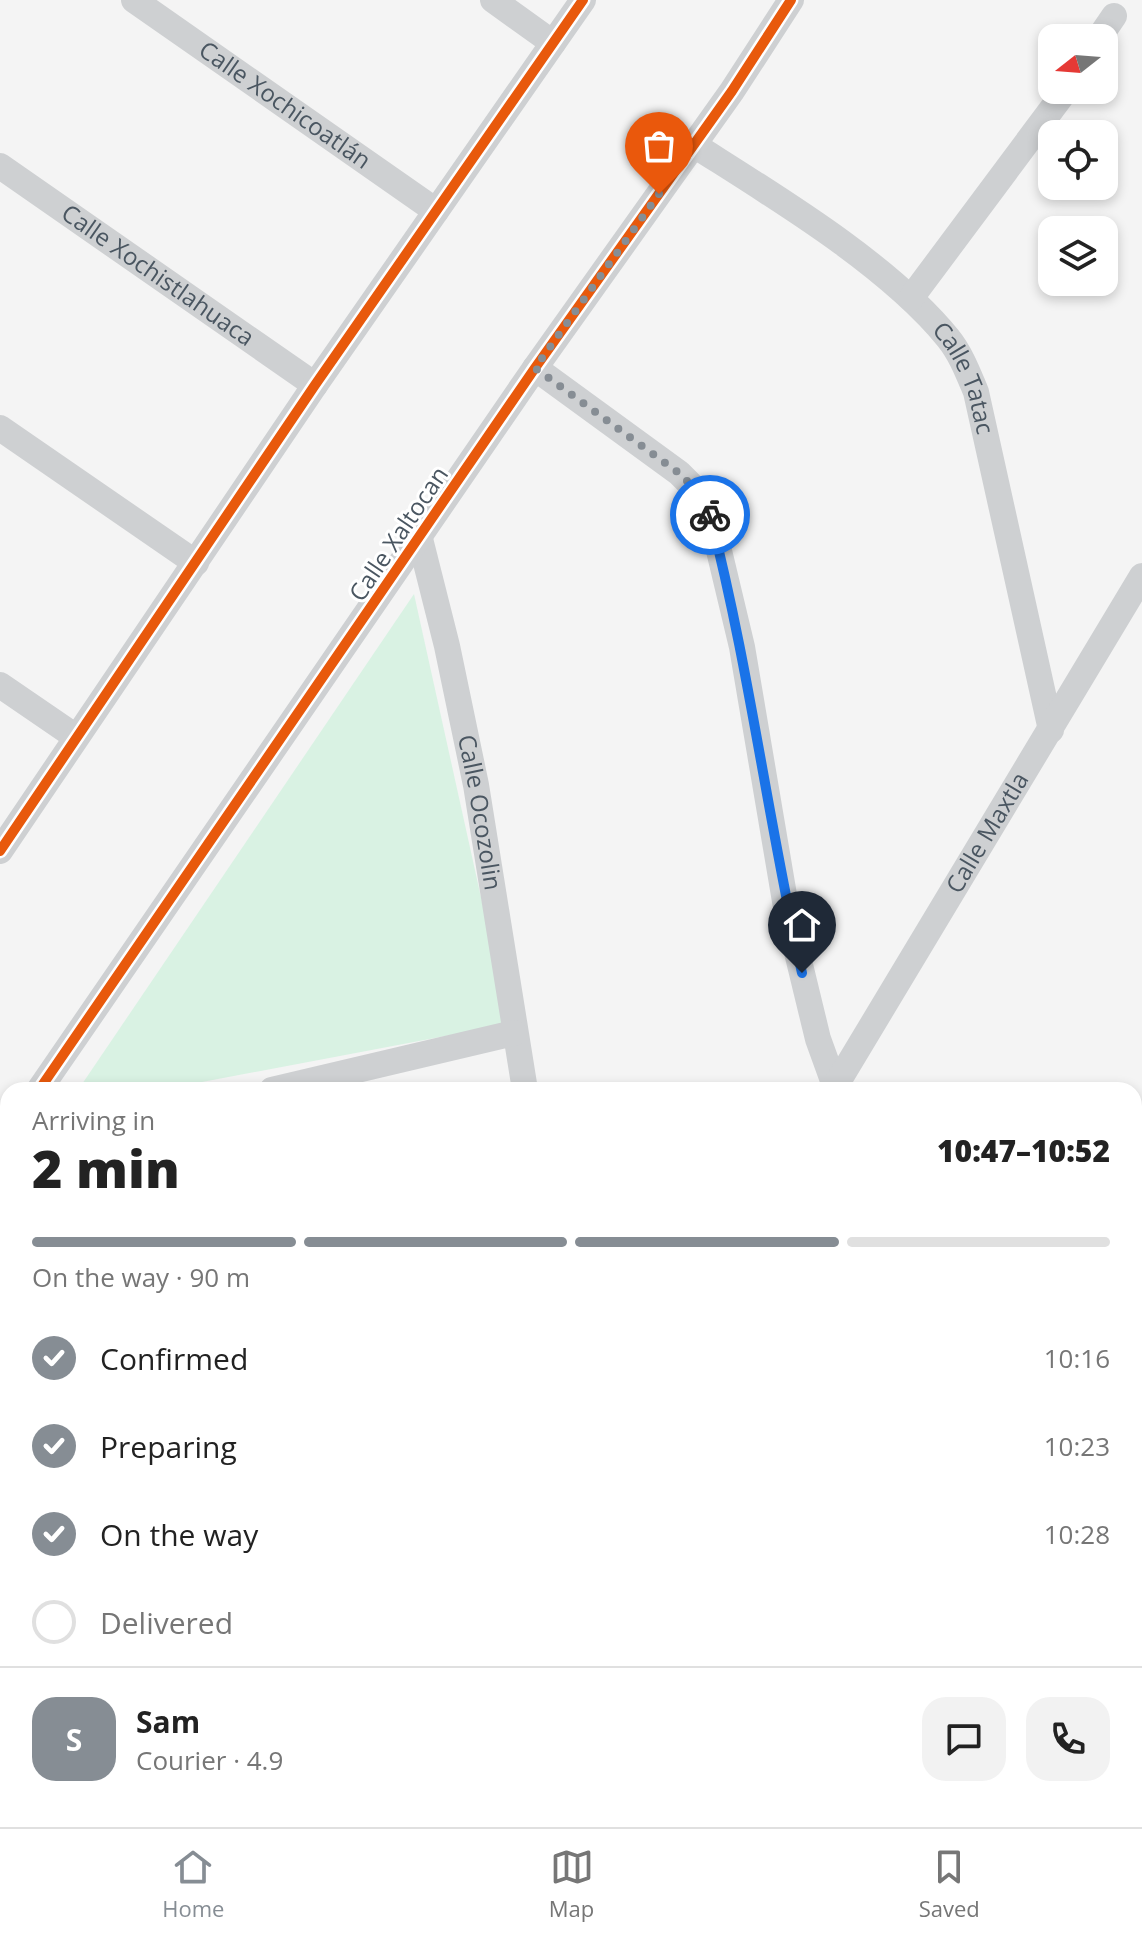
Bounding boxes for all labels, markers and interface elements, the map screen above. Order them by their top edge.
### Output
north arrow [1038,24,1118,104]
map controls [1038,24,1118,296]
street label: Calle Xochicoatlán [193,33,378,176]
pin [625,112,693,194]
button: locate [1038,120,1118,200]
icon: bag [637,124,681,168]
street label: Calle Xochistlahuaca [56,196,261,353]
button: layers [1038,216,1118,296]
street label: Calle Tatac [926,314,1003,437]
street label: Calle Xaltocan [340,459,455,607]
courier [670,475,750,555]
icon: bike [688,493,732,537]
street label: Calle Ocozolin [451,731,511,892]
street label: Calle Maxtla [937,765,1035,899]
pin [768,891,836,973]
icon: home [780,903,824,947]
text: Arriving in [32,1102,155,1138]
text: 10:47–10:52 [937,1130,1110,1171]
text: 2 min [32,1132,180,1203]
text: On the way · 90 m [32,1259,250,1295]
icon: check [32,1336,76,1380]
text: Confirmed [100,1338,248,1379]
text: 10:16 [1044,1340,1110,1376]
icon: check [32,1424,76,1468]
text: Preparing [100,1426,237,1467]
text: 10:23 [1044,1428,1110,1464]
icon: check [32,1512,76,1556]
text: On the way [100,1514,258,1555]
text: 10:28 [1044,1516,1110,1552]
text: Delivered [100,1602,233,1643]
button: chat [922,1697,1006,1781]
button: phone [1026,1697,1110,1781]
text: Sam [136,1701,200,1742]
text: S [66,1719,82,1760]
text: Courier · 4.9 [136,1742,283,1778]
tab: Home [162,1845,224,1923]
tab: Map [549,1845,594,1923]
tab: Saved [919,1845,980,1923]

